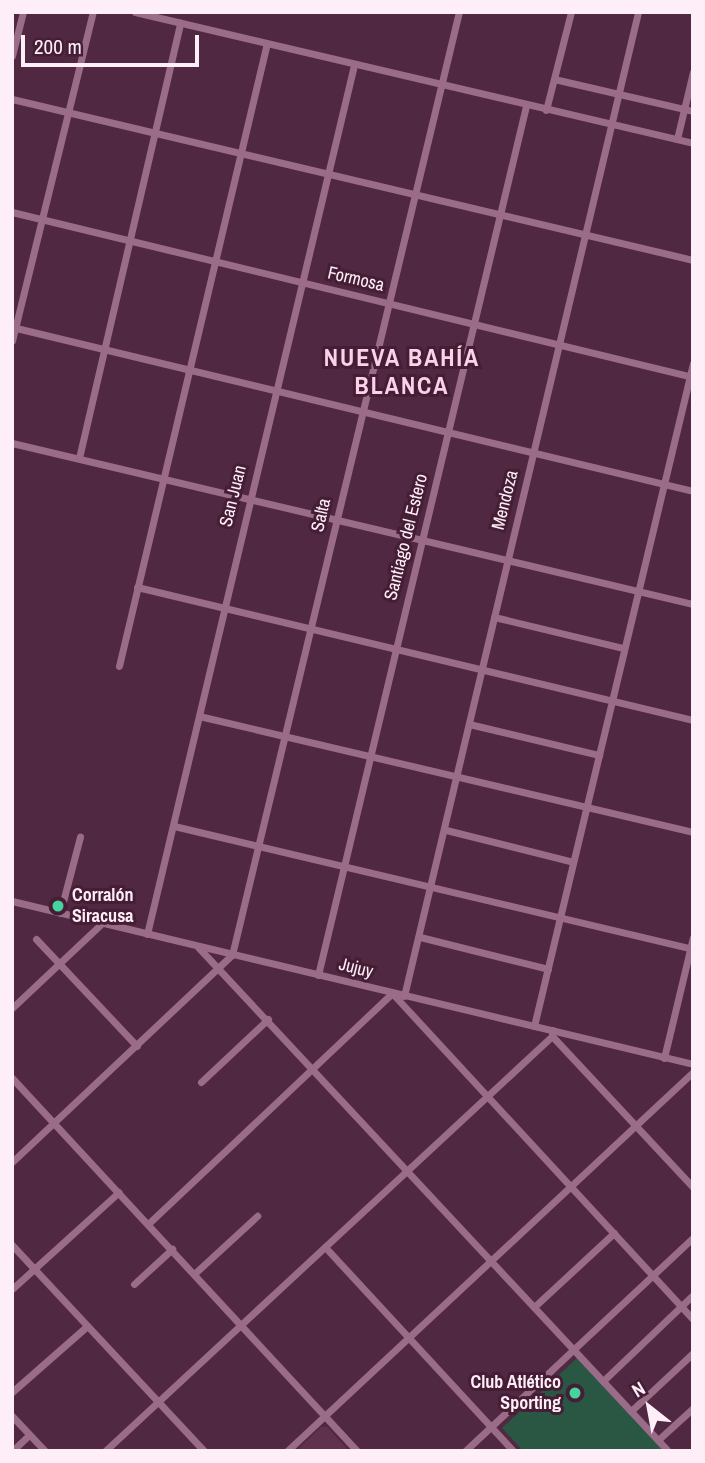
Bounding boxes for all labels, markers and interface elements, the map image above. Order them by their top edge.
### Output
scale bar [24,21,203,65]
text: 200 m [34,32,82,61]
street label: Formosa [326,262,386,296]
district label: NUEVA BAHÍA BLANCA [325,344,479,400]
street label: San Juan [215,463,251,529]
street label: Mendoza [487,468,523,532]
street label: Santiago del Estero [380,471,432,603]
street label: Salta [307,496,335,534]
place label: Corralón Siracusa [72,885,134,928]
marker: Corralón Siracusa [50,898,66,914]
street label: Jujuy [337,953,375,983]
place label: Club Atlético Sporting [470,1372,561,1414]
north arrow [614,1372,684,1442]
text: N [627,1375,650,1403]
marker: Club Atlético Sporting [567,1385,583,1401]

